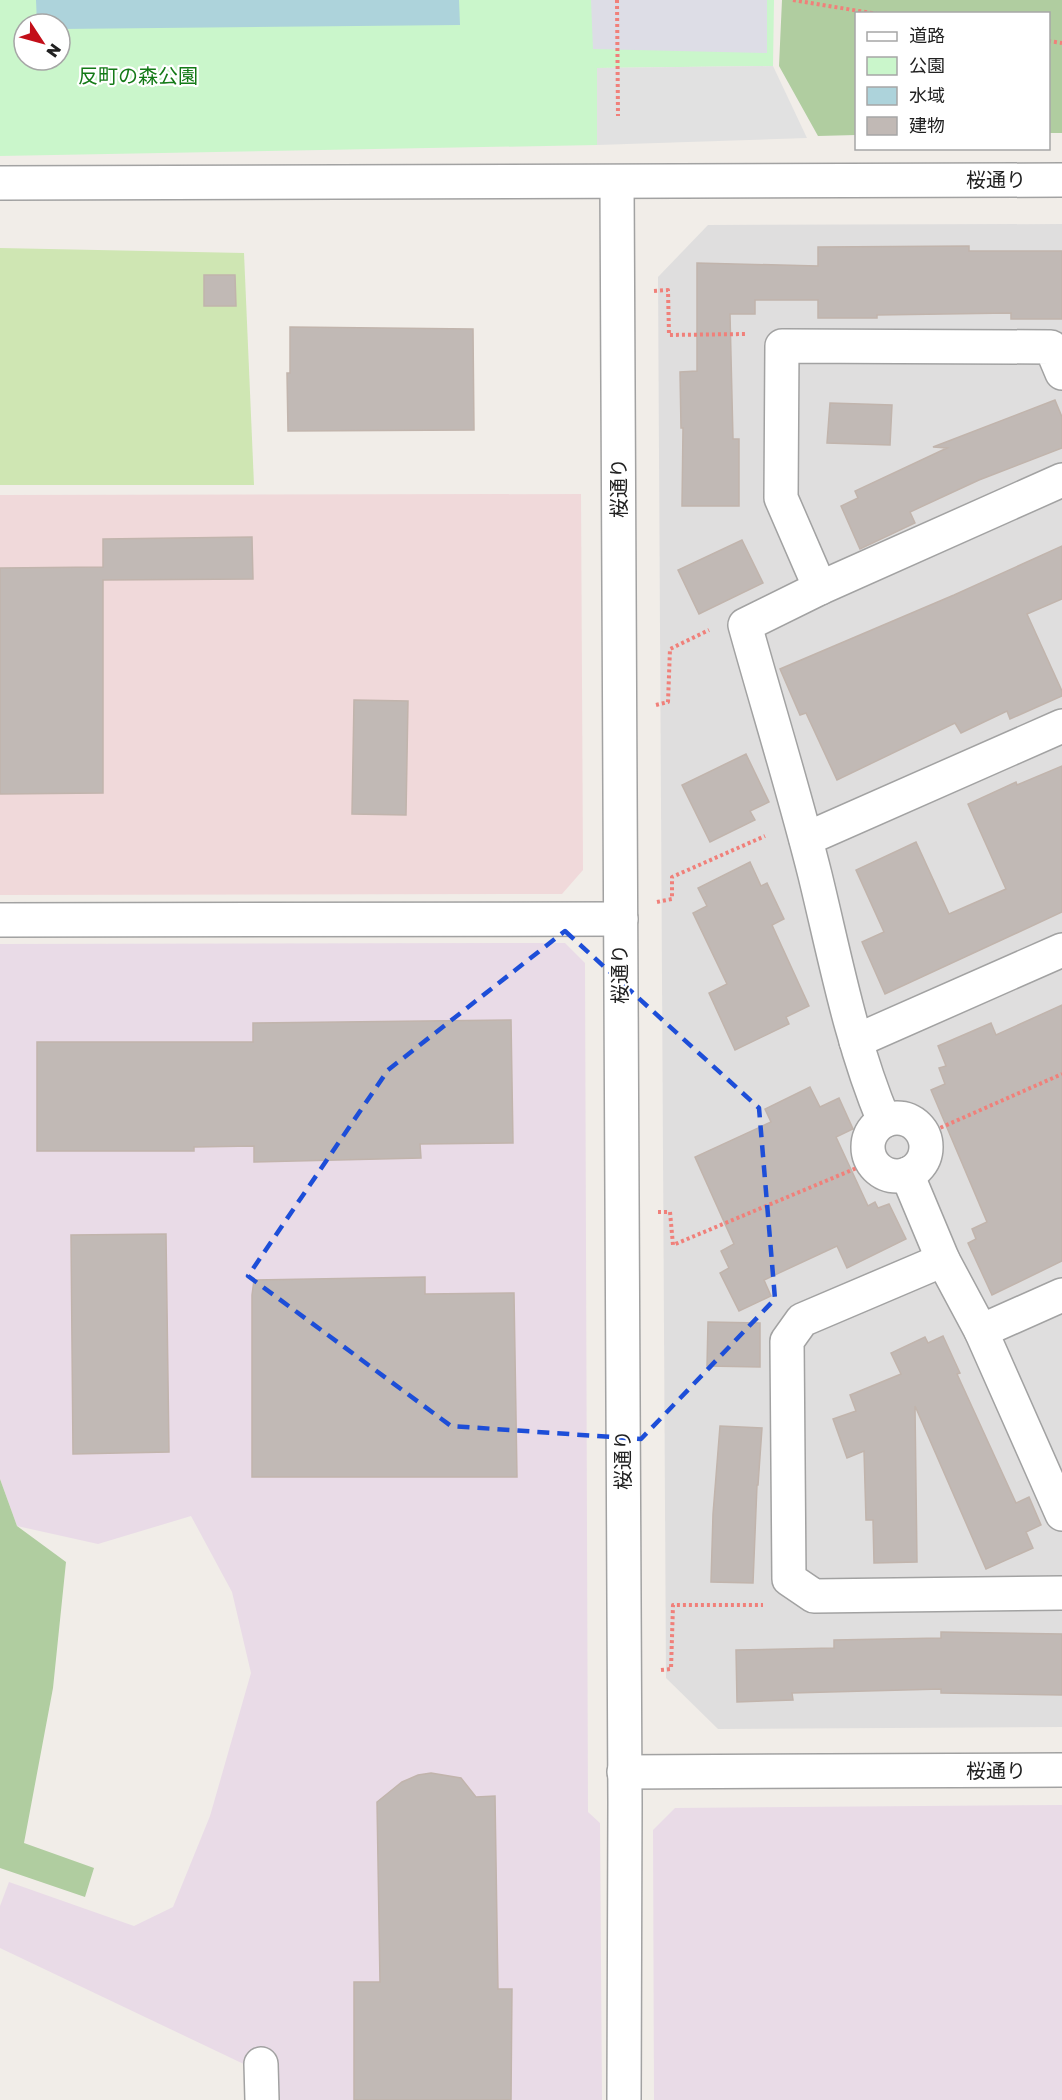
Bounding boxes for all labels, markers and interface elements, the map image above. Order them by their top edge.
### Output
north arrow [12,12,72,72]
legend [855,12,1050,150]
text: 道路 [909,24,945,46]
text: N [42,40,66,62]
text: 公園 [909,54,945,76]
park label: 反町の森公園 [78,63,198,87]
text: 水域 [909,84,945,106]
text: 建物 [909,114,945,136]
street label: 桜通り [966,167,1026,191]
street label: 桜通り [606,458,630,518]
street label: 桜通り [607,944,631,1004]
street label: 桜通り [610,1430,634,1490]
street label: 桜通り [966,1758,1026,1782]

